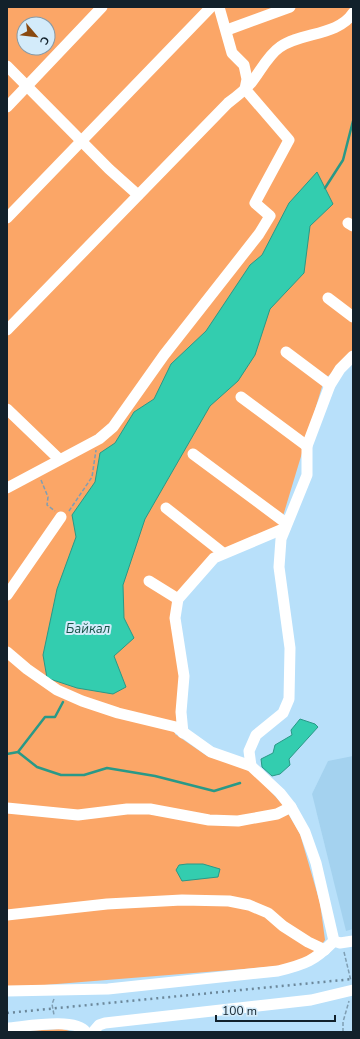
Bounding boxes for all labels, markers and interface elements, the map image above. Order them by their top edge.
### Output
north arrow [16,16,56,56]
text: С [36,34,53,48]
water label: Байкал [66,620,110,638]
scale bar [216,997,335,1023]
text: 100 m [222,1003,257,1019]

